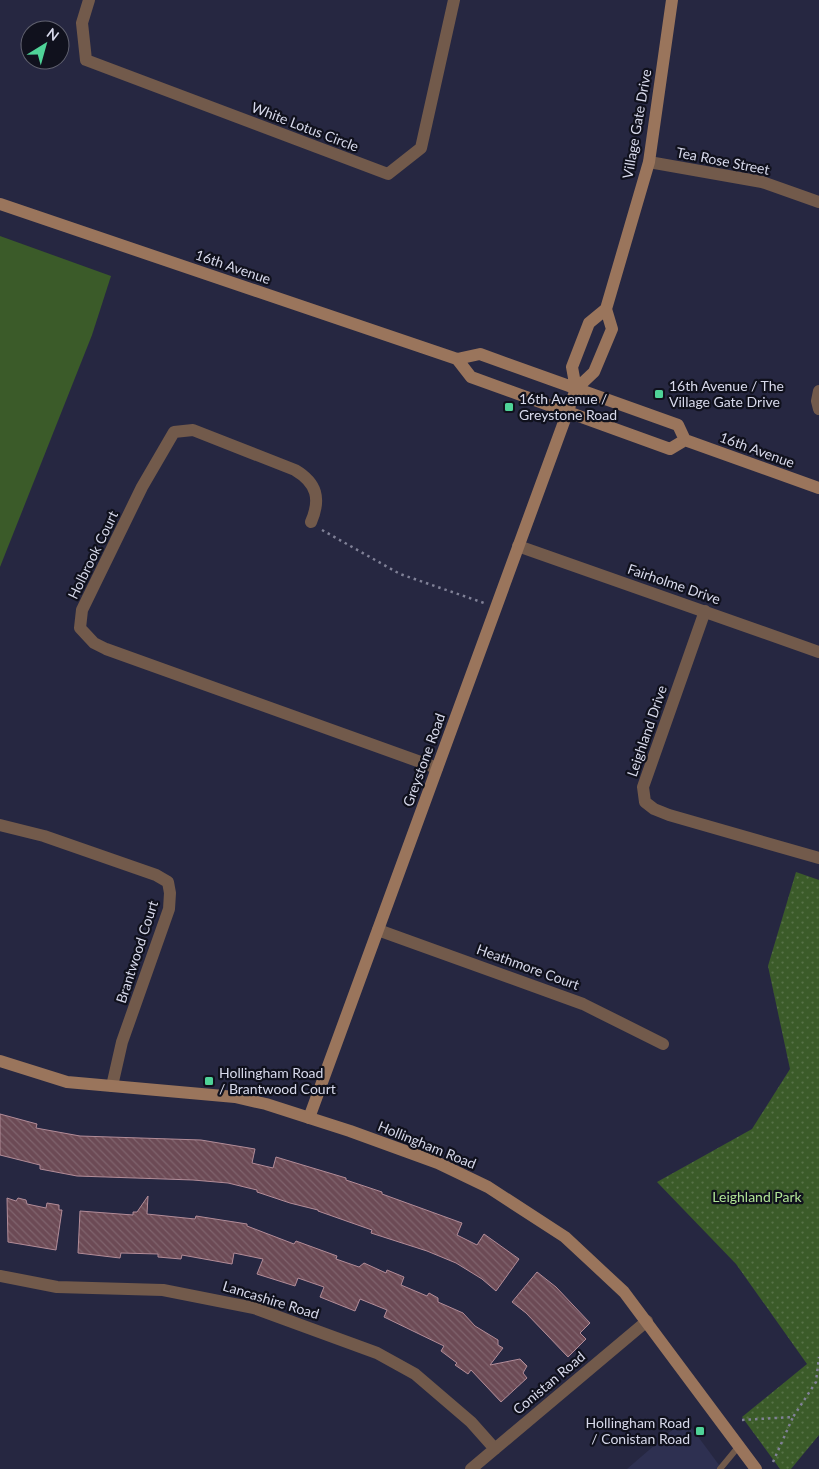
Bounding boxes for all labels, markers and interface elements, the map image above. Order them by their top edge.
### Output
north arrow [20,20,70,70]
text: N [44,24,63,44]
street label: Village Gate Drive [619,68,655,180]
street label: White Lotus Circle [249,98,361,155]
street label: Tea Rose Street [675,143,771,178]
street label: 16th Avenue [193,246,273,287]
place label: 16th Avenue / The Village Gate Drive [669,377,784,410]
marker: 16th Avenue / The Village Gate Drive [653,388,665,400]
place label: 16th Avenue / Greystone Road [519,390,617,423]
marker: 16th Avenue / Greystone Road [503,401,515,413]
street label: 16th Avenue [717,428,797,471]
street label: Holbrook Court [64,508,121,602]
street label: Fairholme Drive [625,560,723,607]
street label: Leighland Drive [623,683,670,779]
street label: Greystone Road [399,711,448,809]
street label: Brantwood Court [112,898,161,1005]
street label: Heathmore Court [475,940,582,993]
place label: Hollingham Road / Brantwood Court [219,1064,336,1097]
marker: Hollingham Road / Brantwood Court [203,1075,215,1087]
street label: Hollingham Road [376,1117,479,1172]
park label: Leighland Park [712,1188,803,1205]
street label: Lancashire Road [221,1277,321,1322]
street label: Conistan Road [509,1348,588,1418]
place label: Hollingham Road / Conistan Road [586,1414,690,1447]
marker: Hollingham Road / Conistan Road [694,1425,706,1437]

